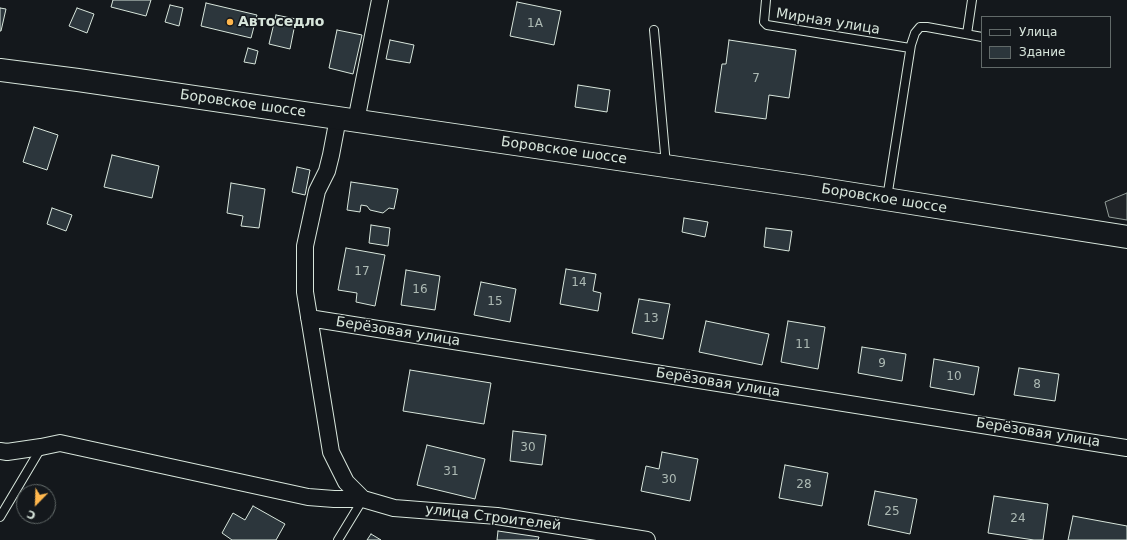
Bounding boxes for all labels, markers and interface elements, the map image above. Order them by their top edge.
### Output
street label: Мирная улица [775,5,881,39]
place label: Автоседло [238,14,324,30]
legend [981,16,1111,68]
marker: Автоседло [225,17,235,27]
house number: 1А [527,17,543,31]
text: Улица [1019,25,1057,39]
text: Здание [1019,45,1065,59]
house number: 7 [752,72,760,86]
street label: Боровское шоссе [179,87,307,121]
street label: Боровское шоссе [500,134,628,168]
street label: Боровское шоссе [820,181,948,217]
house number: 17 [354,265,370,279]
house number: 14 [571,276,587,290]
house number: 16 [412,283,428,297]
house number: 15 [487,295,503,309]
house number: 13 [643,312,659,326]
street label: Берёзовая улица [335,314,461,350]
house number: 11 [795,338,811,352]
house number: 9 [878,357,886,371]
street label: Берёзовая улица [655,365,781,401]
house number: 10 [946,370,962,384]
house number: 8 [1033,378,1041,392]
street label: Берёзовая улица [975,415,1101,451]
house number: 30 [520,441,536,455]
house number: 31 [443,465,459,479]
house number: 30 [661,473,677,487]
house number: 28 [796,478,812,492]
north arrow [16,484,56,524]
street label: улица Строителей [424,501,562,535]
house number: 25 [884,505,900,519]
text: С [25,507,38,522]
house number: 24 [1010,512,1026,526]

